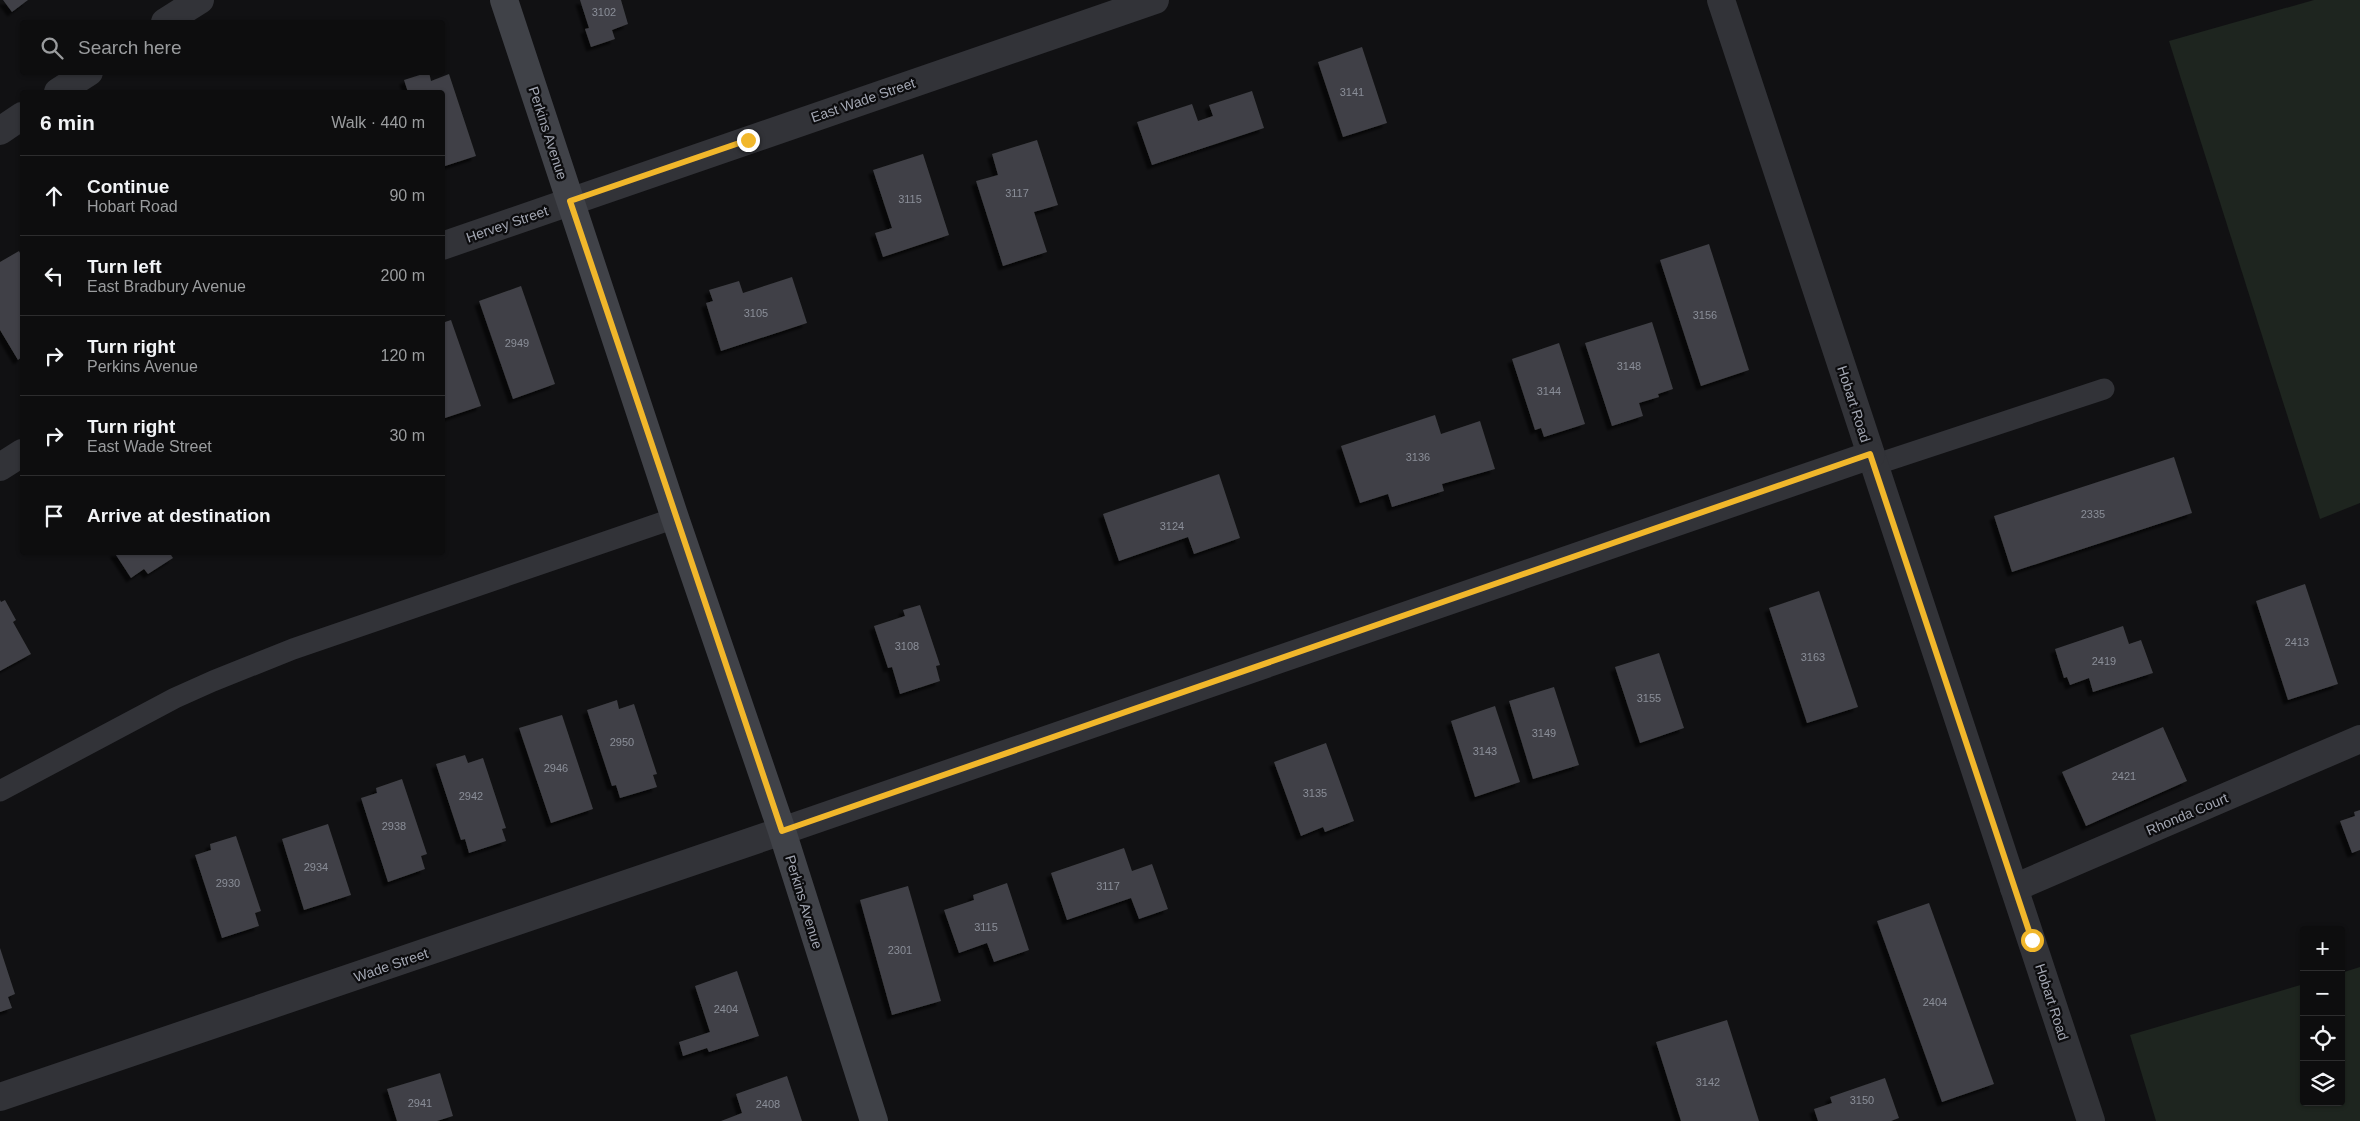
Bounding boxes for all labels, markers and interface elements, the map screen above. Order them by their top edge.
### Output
house number: 3102 [592,6,616,18]
search box [20,20,445,75]
icon: search [38,34,66,62]
text: Search here [78,37,182,58]
street label: East Wade Street [809,75,917,125]
street label: Perkins Avenue [525,84,571,182]
house number: 3141 [1340,86,1364,98]
text: 6 min [40,111,95,134]
text: Walk · 440 m [331,114,425,131]
route end [737,129,760,152]
text: Continue [87,176,169,197]
icon: ahead [40,182,68,210]
text: 90 m [389,187,425,204]
house number: 3117 [1005,187,1029,199]
house number: 3115 [898,193,922,205]
text: Hobart Road [87,198,178,215]
street label: Hervey Street [464,202,550,245]
text: Turn left [87,256,162,277]
icon: left [40,262,68,290]
text: 200 m [381,267,425,284]
text: East Bradbury Avenue [87,278,246,295]
house number: 3105 [744,307,768,319]
house number: 3156 [1693,309,1717,321]
text: Turn right [87,336,175,357]
house number: 2949 [505,337,529,349]
icon: right [40,342,68,370]
text: 120 m [381,347,425,364]
text: Perkins Avenue [87,358,198,375]
house number: 3148 [1617,360,1641,372]
street label: Hobart Road [1834,364,1874,444]
house number: 3144 [1537,385,1561,397]
text: Turn right [87,416,175,437]
icon: right [40,422,68,450]
text: 30 m [389,427,425,444]
text: East Wade Street [87,438,212,455]
house number: 3136 [1406,451,1430,463]
icon: arrive [40,502,68,530]
text: Arrive at destination [87,505,271,526]
house number: 2335 [2081,508,2105,520]
house number: 3124 [1160,520,1184,532]
house number: 2413 [2285,636,2309,648]
house number: 3108 [895,640,919,652]
house number: 3163 [1801,651,1825,663]
house number: 2419 [2092,655,2116,667]
house number: 3155 [1637,692,1661,704]
house number: 3149 [1532,727,1556,739]
house number: 2950 [610,736,634,748]
house number: 3143 [1473,745,1497,757]
house number: 2946 [544,762,568,774]
house number: 2421 [2112,770,2136,782]
house number: 3135 [1303,787,1327,799]
house number: 2942 [459,790,483,802]
street label: Rhonda Court [2144,790,2230,838]
house number: 2938 [382,820,406,832]
street label: Perkins Avenue [782,853,826,951]
house number: 2934 [304,861,328,873]
house number: 2930 [216,877,240,889]
house number: 3117 [1096,880,1120,892]
house number: 3115 [974,921,998,933]
map controls [2300,926,2345,1106]
button: + [2300,926,2345,971]
route start [2021,929,2044,952]
house number: 2301 [888,944,912,956]
street label: Wade Street [352,945,430,985]
street label: Hobart Road [2032,962,2072,1042]
button: − [2300,971,2345,1016]
house number: 2404 [1923,996,1947,1008]
house number: 2404 [714,1003,738,1015]
button: locate [2300,1016,2345,1061]
button: layers [2300,1061,2345,1106]
house number: 3142 [1696,1076,1720,1088]
house number: 3150 [1850,1094,1874,1106]
house number: 2941 [408,1097,432,1109]
house number: 2408 [756,1098,780,1110]

